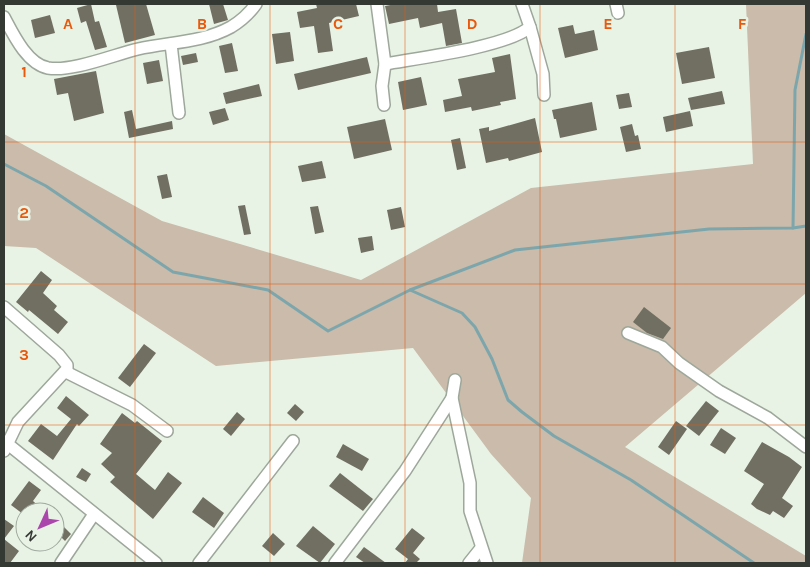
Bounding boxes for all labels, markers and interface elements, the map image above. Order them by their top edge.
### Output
text: A [63,14,73,33]
text: B [197,14,207,33]
text: C [333,14,343,33]
text: D [467,14,478,33]
text: E [603,14,613,33]
text: F [738,14,747,33]
text: 1 [21,62,27,81]
text: 2 [19,203,29,222]
text: 3 [19,345,29,364]
north arrow [15,502,65,552]
text: N [21,526,41,545]

